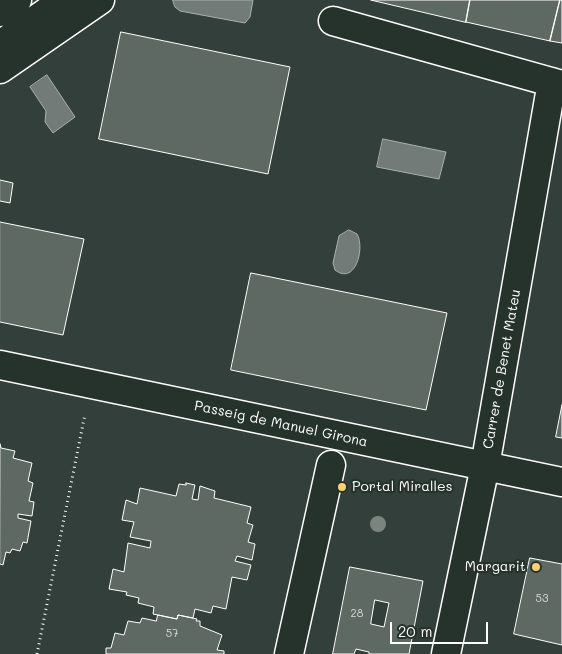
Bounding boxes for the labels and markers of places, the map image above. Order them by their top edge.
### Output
place label: Portal Miralles [352,479,452,495]
marker: Portal Miralles [336,481,348,493]
place label: Margarit [465,559,526,575]
marker: Margarit [530,561,542,573]

